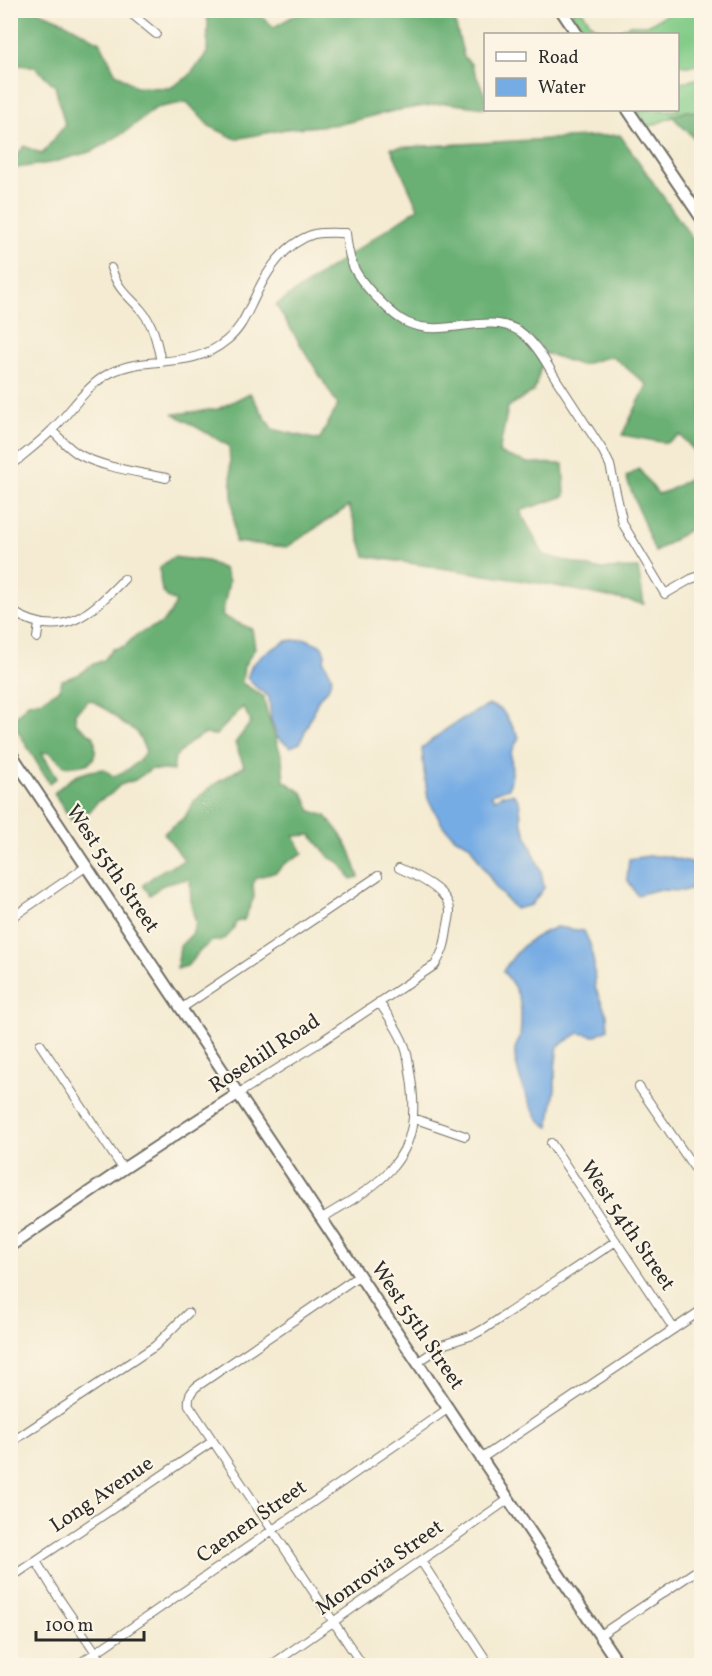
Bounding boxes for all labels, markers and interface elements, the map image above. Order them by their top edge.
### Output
legend [484,33,679,111]
text: Road [538,46,579,71]
text: Water [538,76,586,101]
street label: West 55th Street [58,799,166,939]
street label: Rosehill Road [204,1007,326,1101]
street label: West 54th Street [573,1155,681,1297]
street label: West 55th Street [363,1256,471,1396]
street label: Long Avenue [45,1450,160,1540]
street label: Caenen Street [191,1473,313,1571]
street label: Monrovia Street [310,1513,450,1623]
scale bar [36,1604,144,1642]
text: 100 m [45,1614,94,1639]

